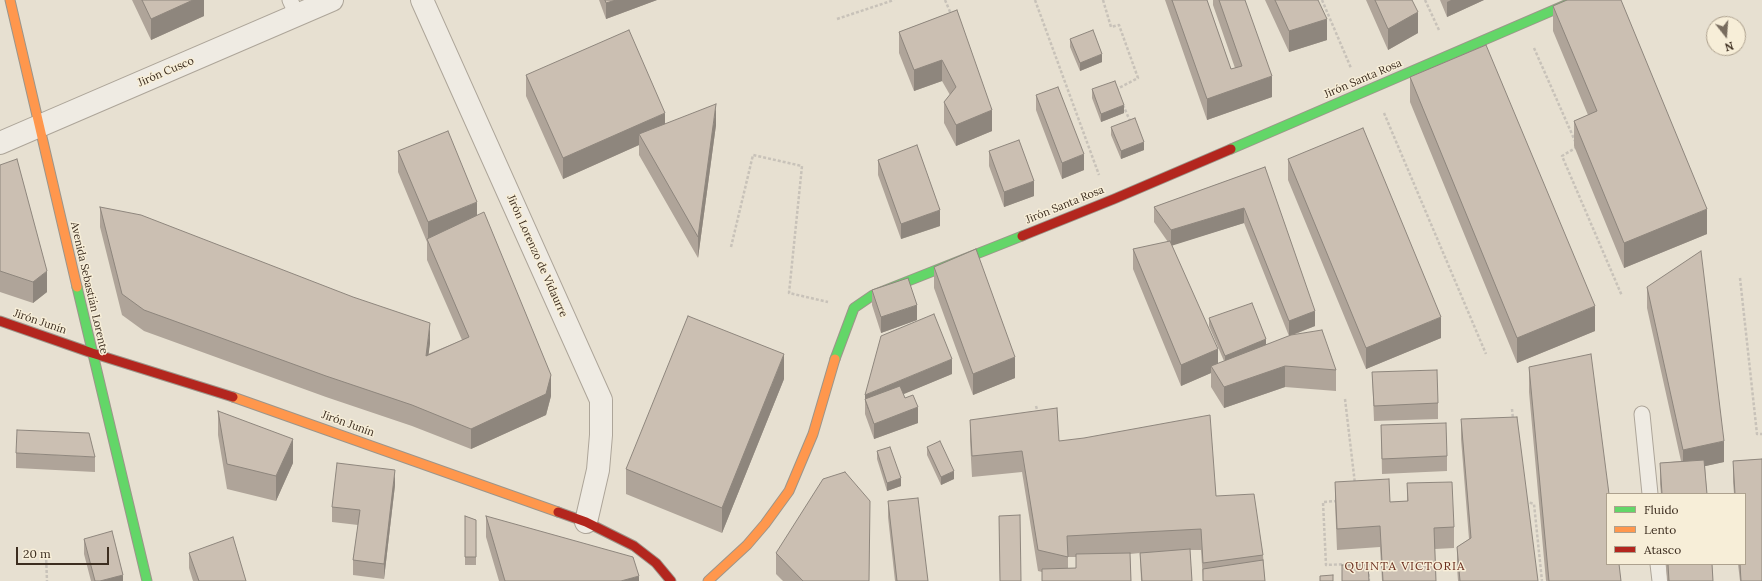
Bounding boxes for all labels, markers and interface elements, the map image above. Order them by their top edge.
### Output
north arrow [1706,16,1746,56]
text: N [1723,39,1735,54]
street label: Jirón Cusco [136,54,196,90]
street label: Jirón Santa Rosa [1322,57,1404,101]
street label: Jirón Santa Rosa [1024,183,1106,227]
street label: Jirón Lorenzo de Vidaurre [504,193,570,319]
street label: Avenida Sebastián Lorente [67,221,111,355]
street label: Jirón Junín [12,307,68,337]
street label: Jirón Junín [320,408,376,440]
legend [1606,493,1746,565]
text: Fluido [1644,502,1679,517]
text: Lento [1644,522,1676,537]
scale bar [18,539,111,565]
text: Atasco [1644,542,1681,557]
text: 20 m [23,546,51,561]
district label: QUINTA VICTORIA [1344,560,1466,574]

